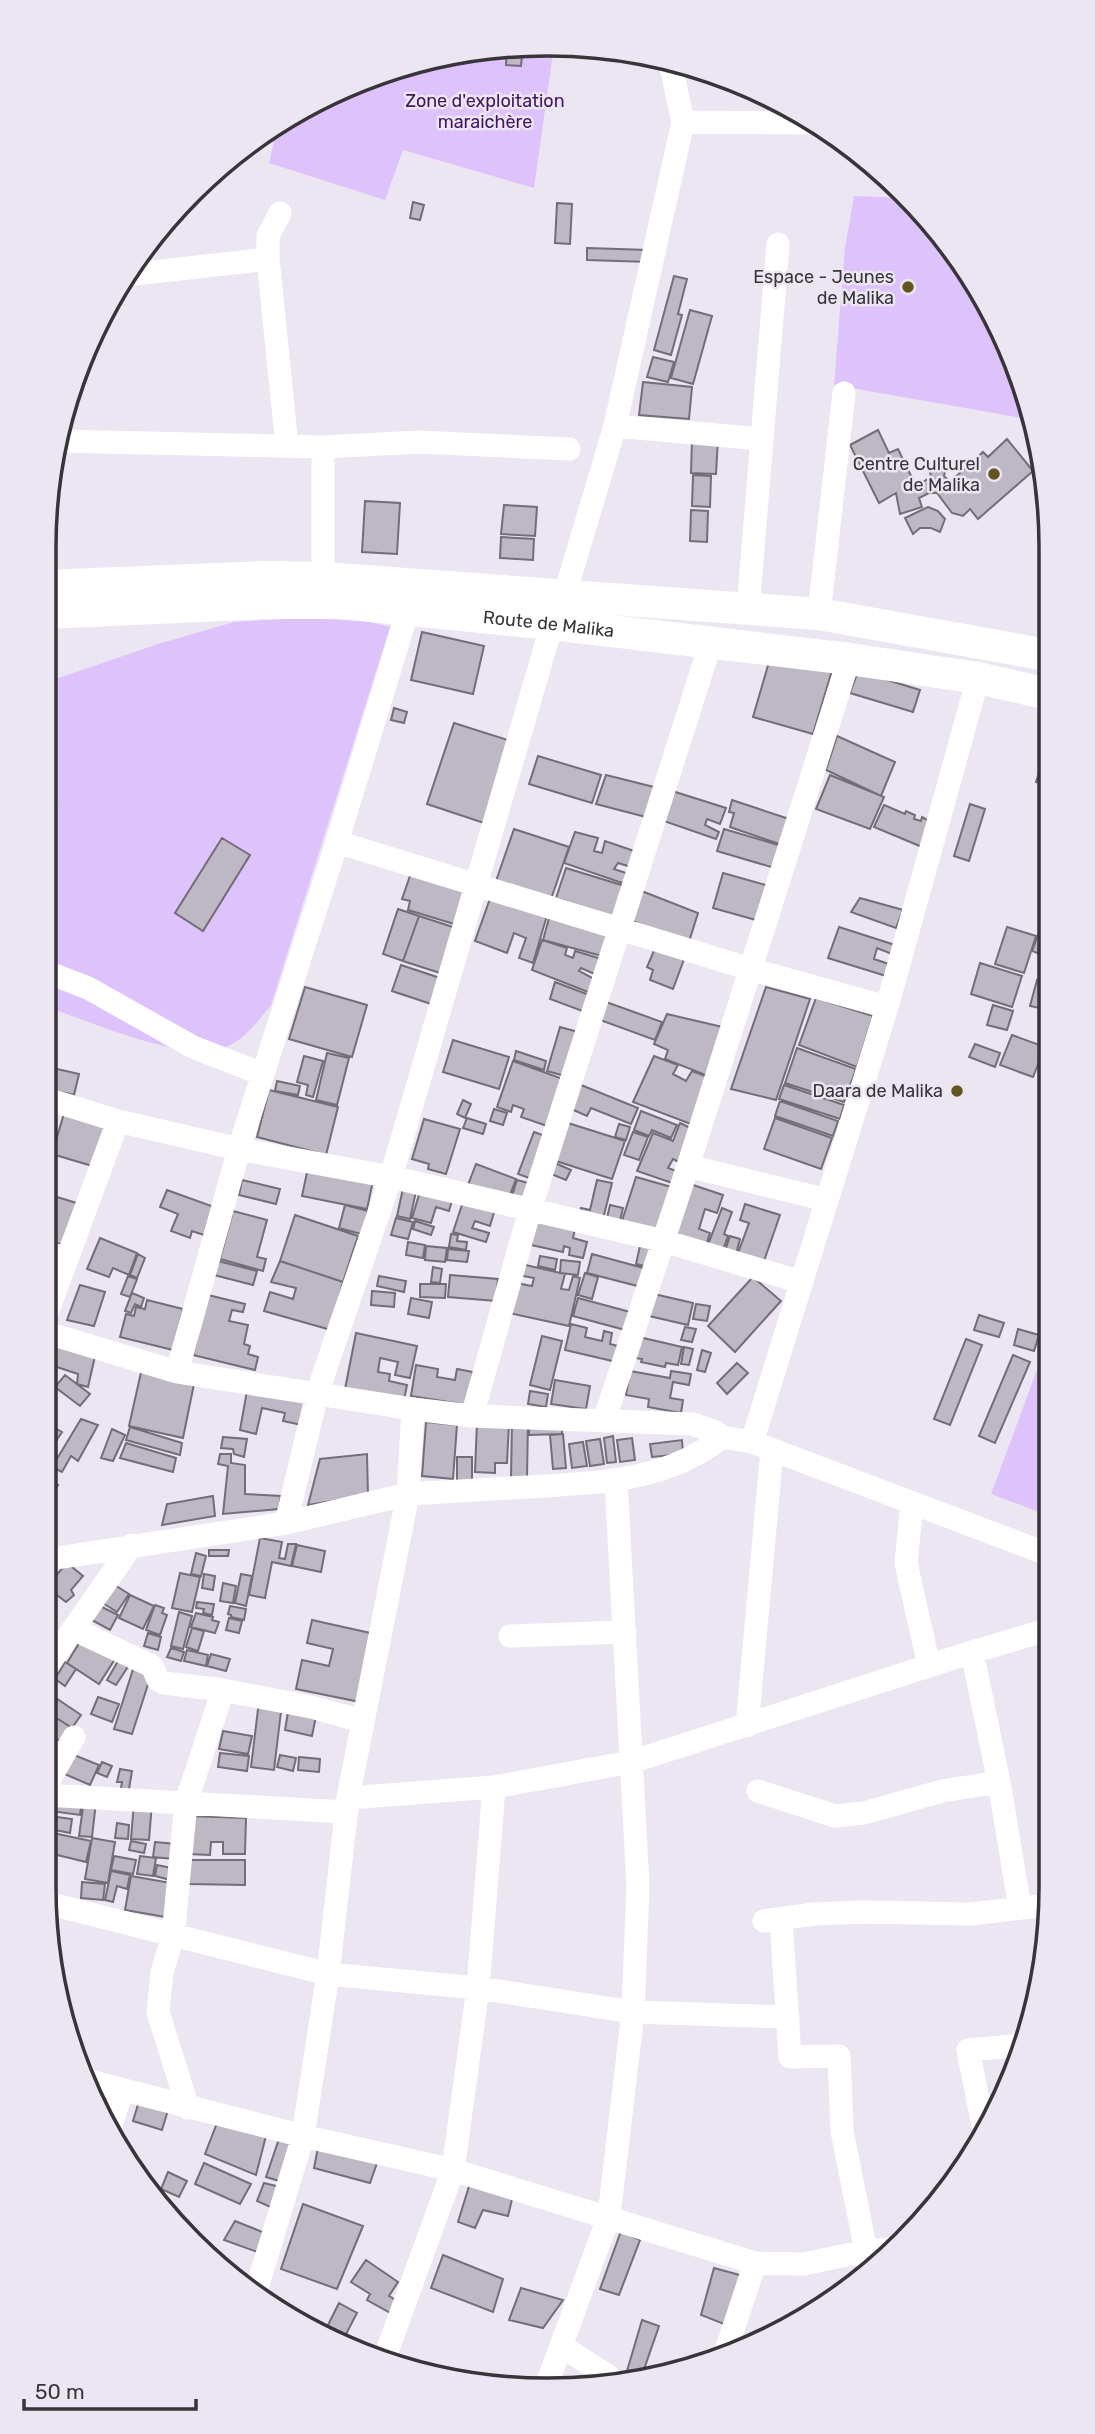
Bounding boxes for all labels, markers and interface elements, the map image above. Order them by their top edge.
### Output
park label: Zone d'exploitation maraichère [405,90,565,133]
place label: Espace - Jeunes de Malika [753,266,894,309]
marker: Espace - Jeunes de Malika [900,279,916,295]
place label: Centre Culturel de Malika [853,453,980,496]
marker: Centre Culturel de Malika [986,466,1002,482]
street label: Route de Malika [482,606,615,642]
place label: Daara de Malika [812,1080,943,1102]
marker: Daara de Malika [949,1083,965,1099]
scale bar [24,2368,196,2412]
text: 50 m [35,2379,85,2404]

